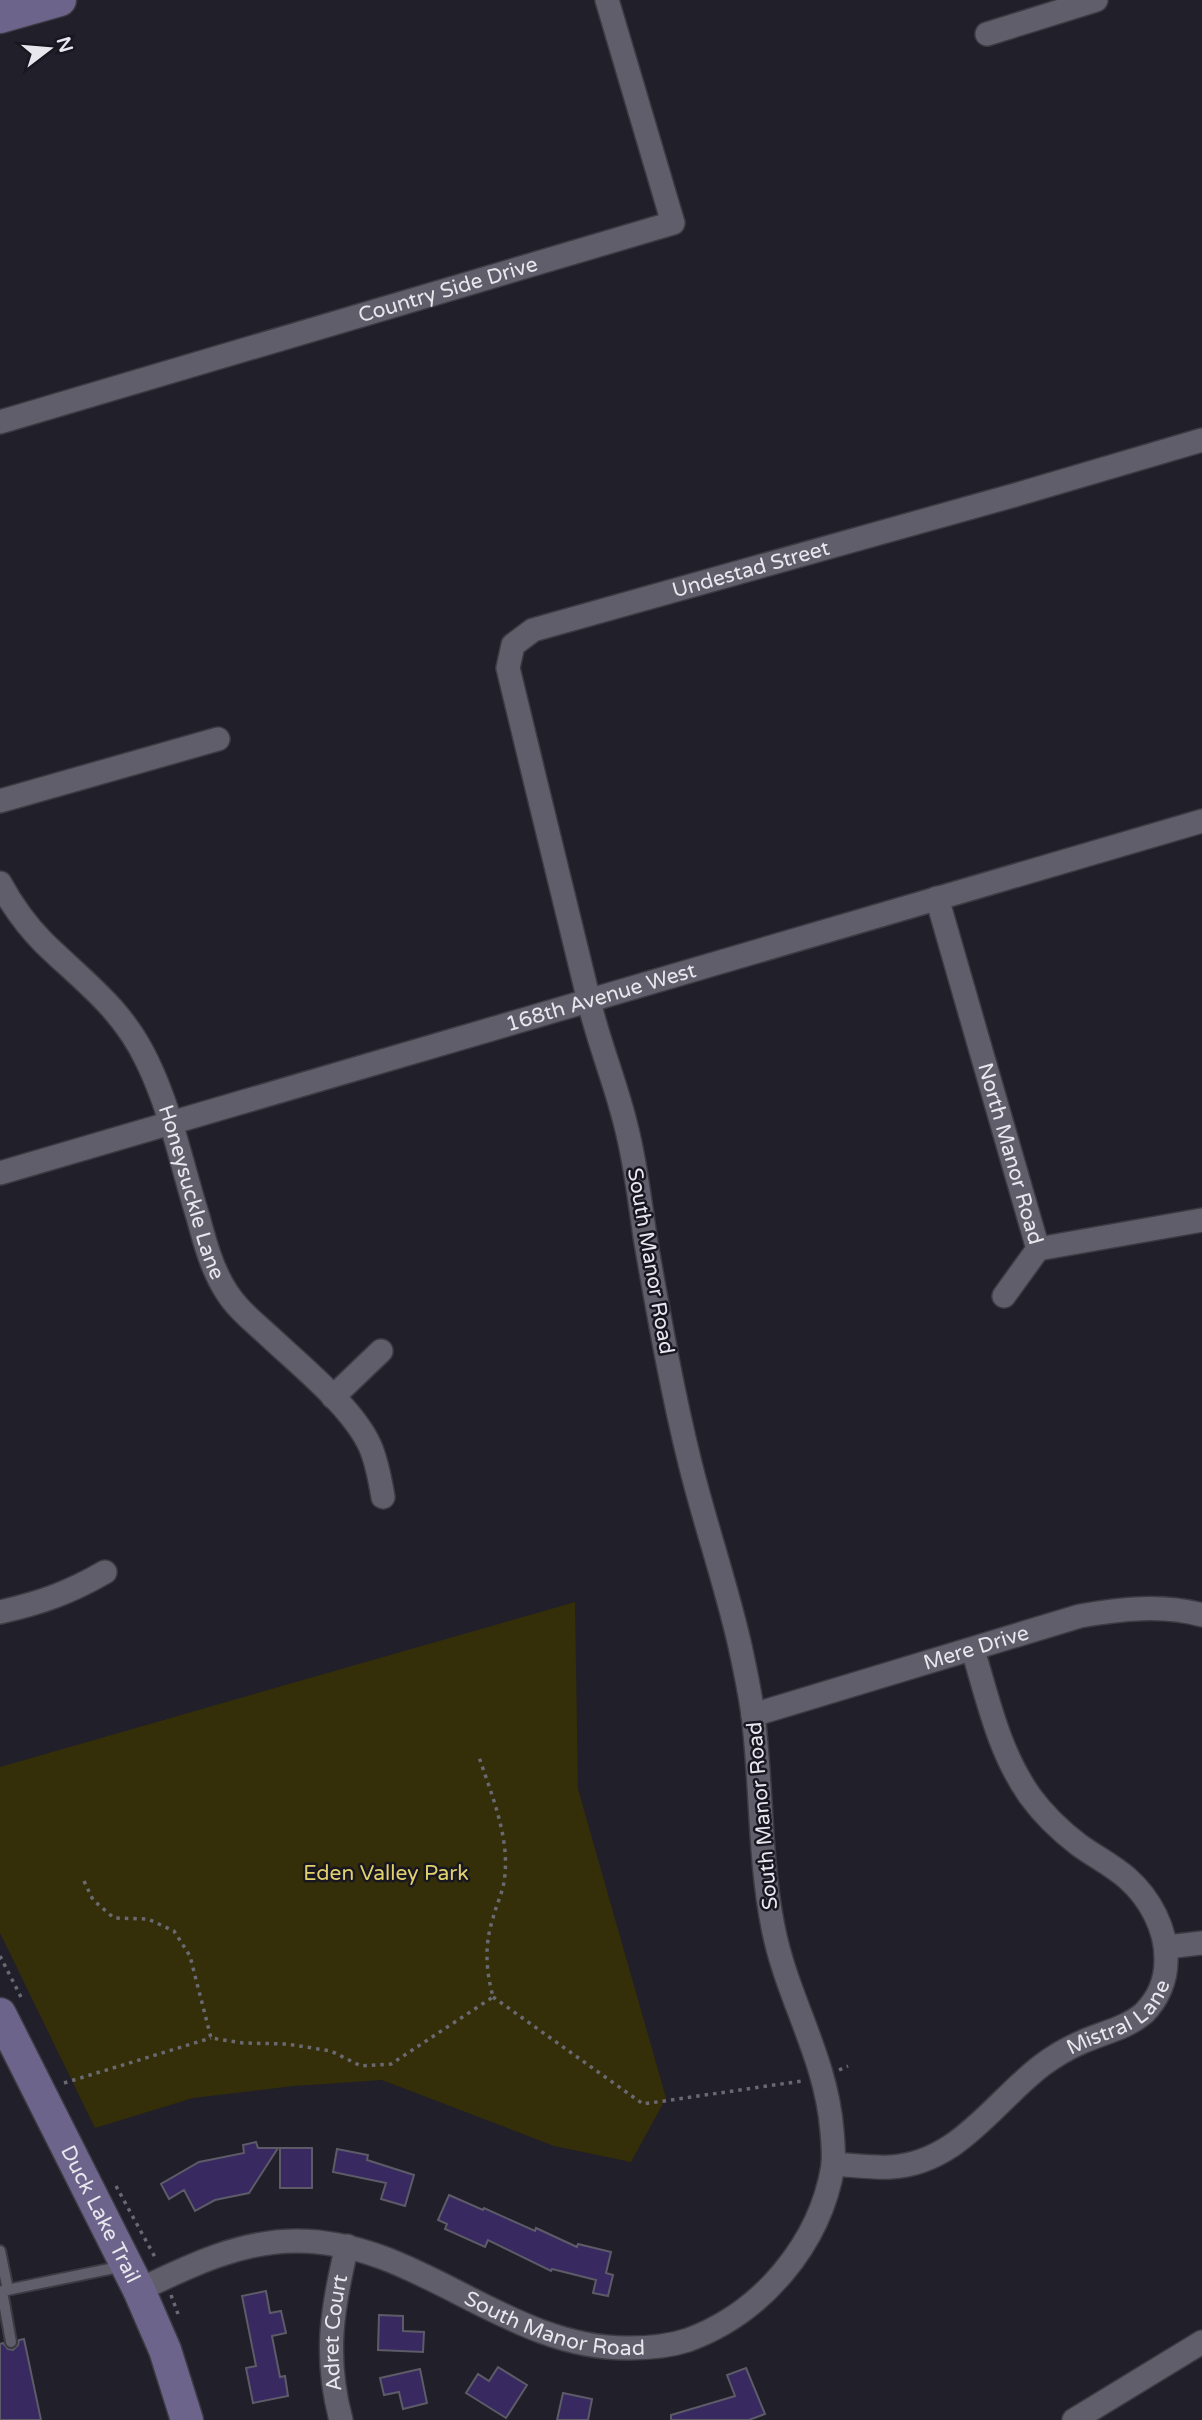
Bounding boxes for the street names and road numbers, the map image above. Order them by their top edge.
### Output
street label: Country Side Drive [355,252,541,328]
street label: Undestad Street [669,536,832,603]
street label: 168th Avenue West [503,958,699,1037]
street label: North Manor Road [972,1060,1048,1247]
street label: Honeysuckle Lane [153,1102,230,1284]
street label: South Manor Road [622,1166,679,1356]
street label: Mere Drive [920,1620,1032,1676]
street label: South Manor Road [742,1721,783,1911]
street label: Mistral Lane [1063,1976,1176,2060]
street label: Duck Lake Trail [55,2141,145,2287]
street label: Adret Court [319,2272,353,2393]
street label: South Manor Road [460,2286,645,2361]

